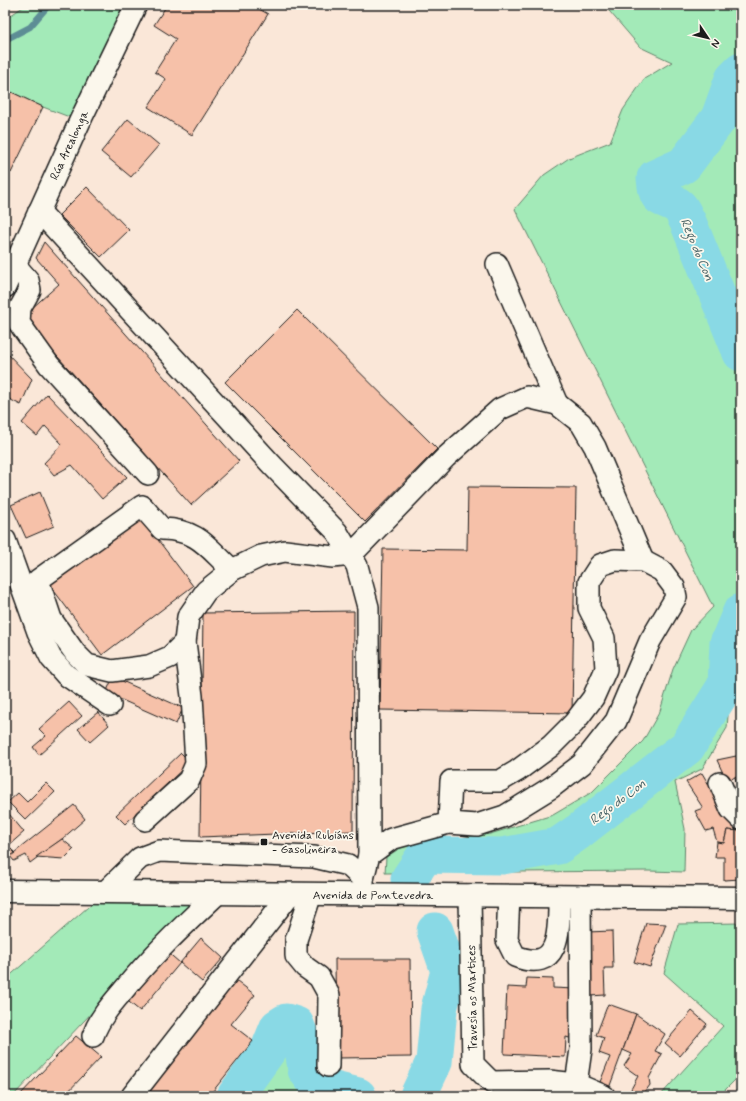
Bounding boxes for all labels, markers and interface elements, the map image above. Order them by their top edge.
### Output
north arrow [688,18,728,58]
text: N [708,36,723,50]
street label: Rúa Arealonga [47,107,93,183]
water label: Rego do Con [674,216,717,284]
water label: Rego do Con [586,776,651,830]
place label: Avenida Rubiáns - Gasolineira [272,828,354,858]
marker: Avenida Rubiáns - Gasolineira [259,837,269,847]
street label: Avenida de Pontevedra [313,888,434,904]
street label: Travesía os Martices [464,945,482,1051]

